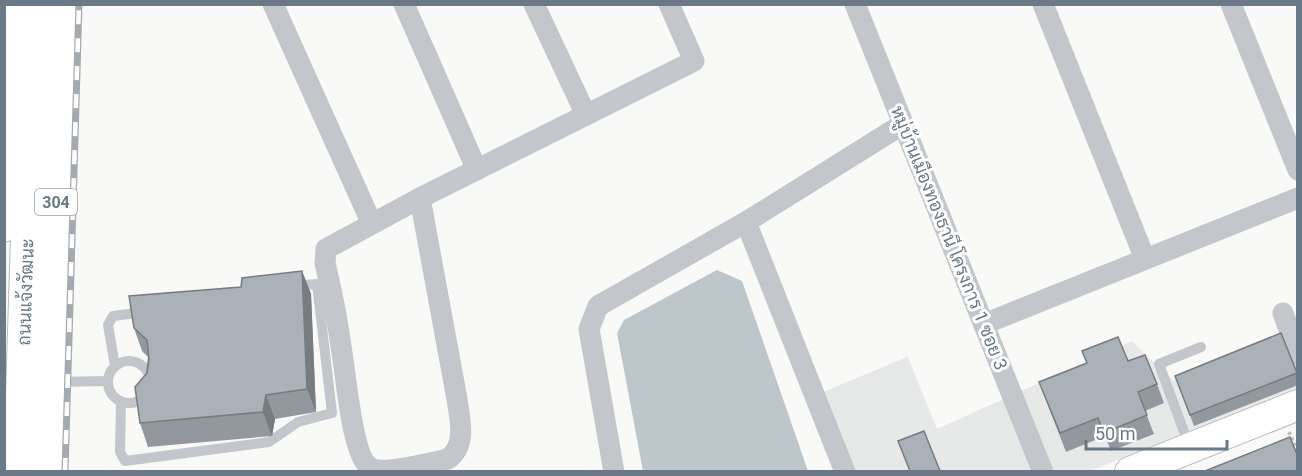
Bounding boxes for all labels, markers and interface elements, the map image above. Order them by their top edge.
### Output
street label: หมู่บ้านเมืองทองธานี โครงการ 1 ซอย 3 [884,102,1014,374]
road number: 304 [35,189,77,215]
street label: ถนนแจ้งวัฒนะ [12,238,38,346]
scale bar [1086,413,1227,451]
text: 50 m [1095,423,1135,444]

